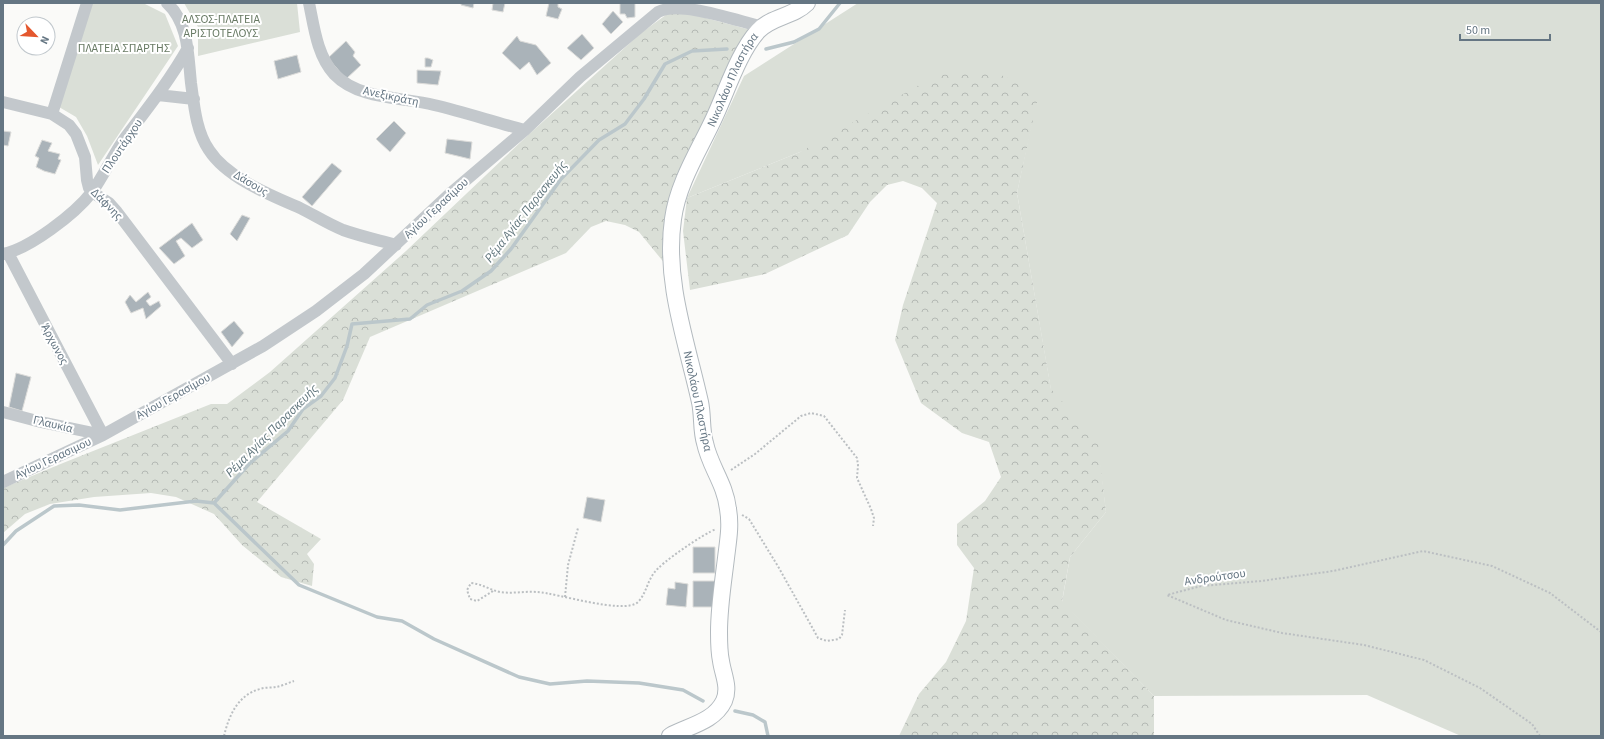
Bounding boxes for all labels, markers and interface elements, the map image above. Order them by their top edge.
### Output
park label: ΑΛΣΟΣ-ΠΛΑΤΕΙΑ ΑΡΙΣΤΟΤΕΛΟΥΣ [182,11,260,42]
north arrow [16,16,56,56]
scale bar [1460,16,1550,42]
text: 50 m [1466,22,1490,39]
street label: Νικολάου Πλαστήρα [703,29,763,130]
text: N [36,34,53,47]
park label: ΠΛΑΤΕΙΑ ΣΠΑΡΤΗΣ [78,40,171,57]
street label: Ανεξικράτη [361,82,420,111]
street label: Πλουτάρχου [98,116,147,177]
water label: Ρέμα Αγίας Παρασκευής [480,157,572,266]
street label: Δάσους [230,166,271,200]
street label: Αγίου Γερασίμου [400,174,472,243]
street label: Δάφνης [87,185,126,224]
street label: Άρχωνος [37,321,72,368]
street label: Νικολάου Πλαστήρα [679,349,717,453]
street label: Αγίου Γερασίμου [133,369,214,424]
water label: Ρέμα Αγίας Παρασκευής [221,380,323,481]
street label: Γλαυκία [31,412,75,437]
street label: Αγίου Γερασιμου [12,433,94,484]
street label: Ανδρούτσου [1183,565,1247,590]

